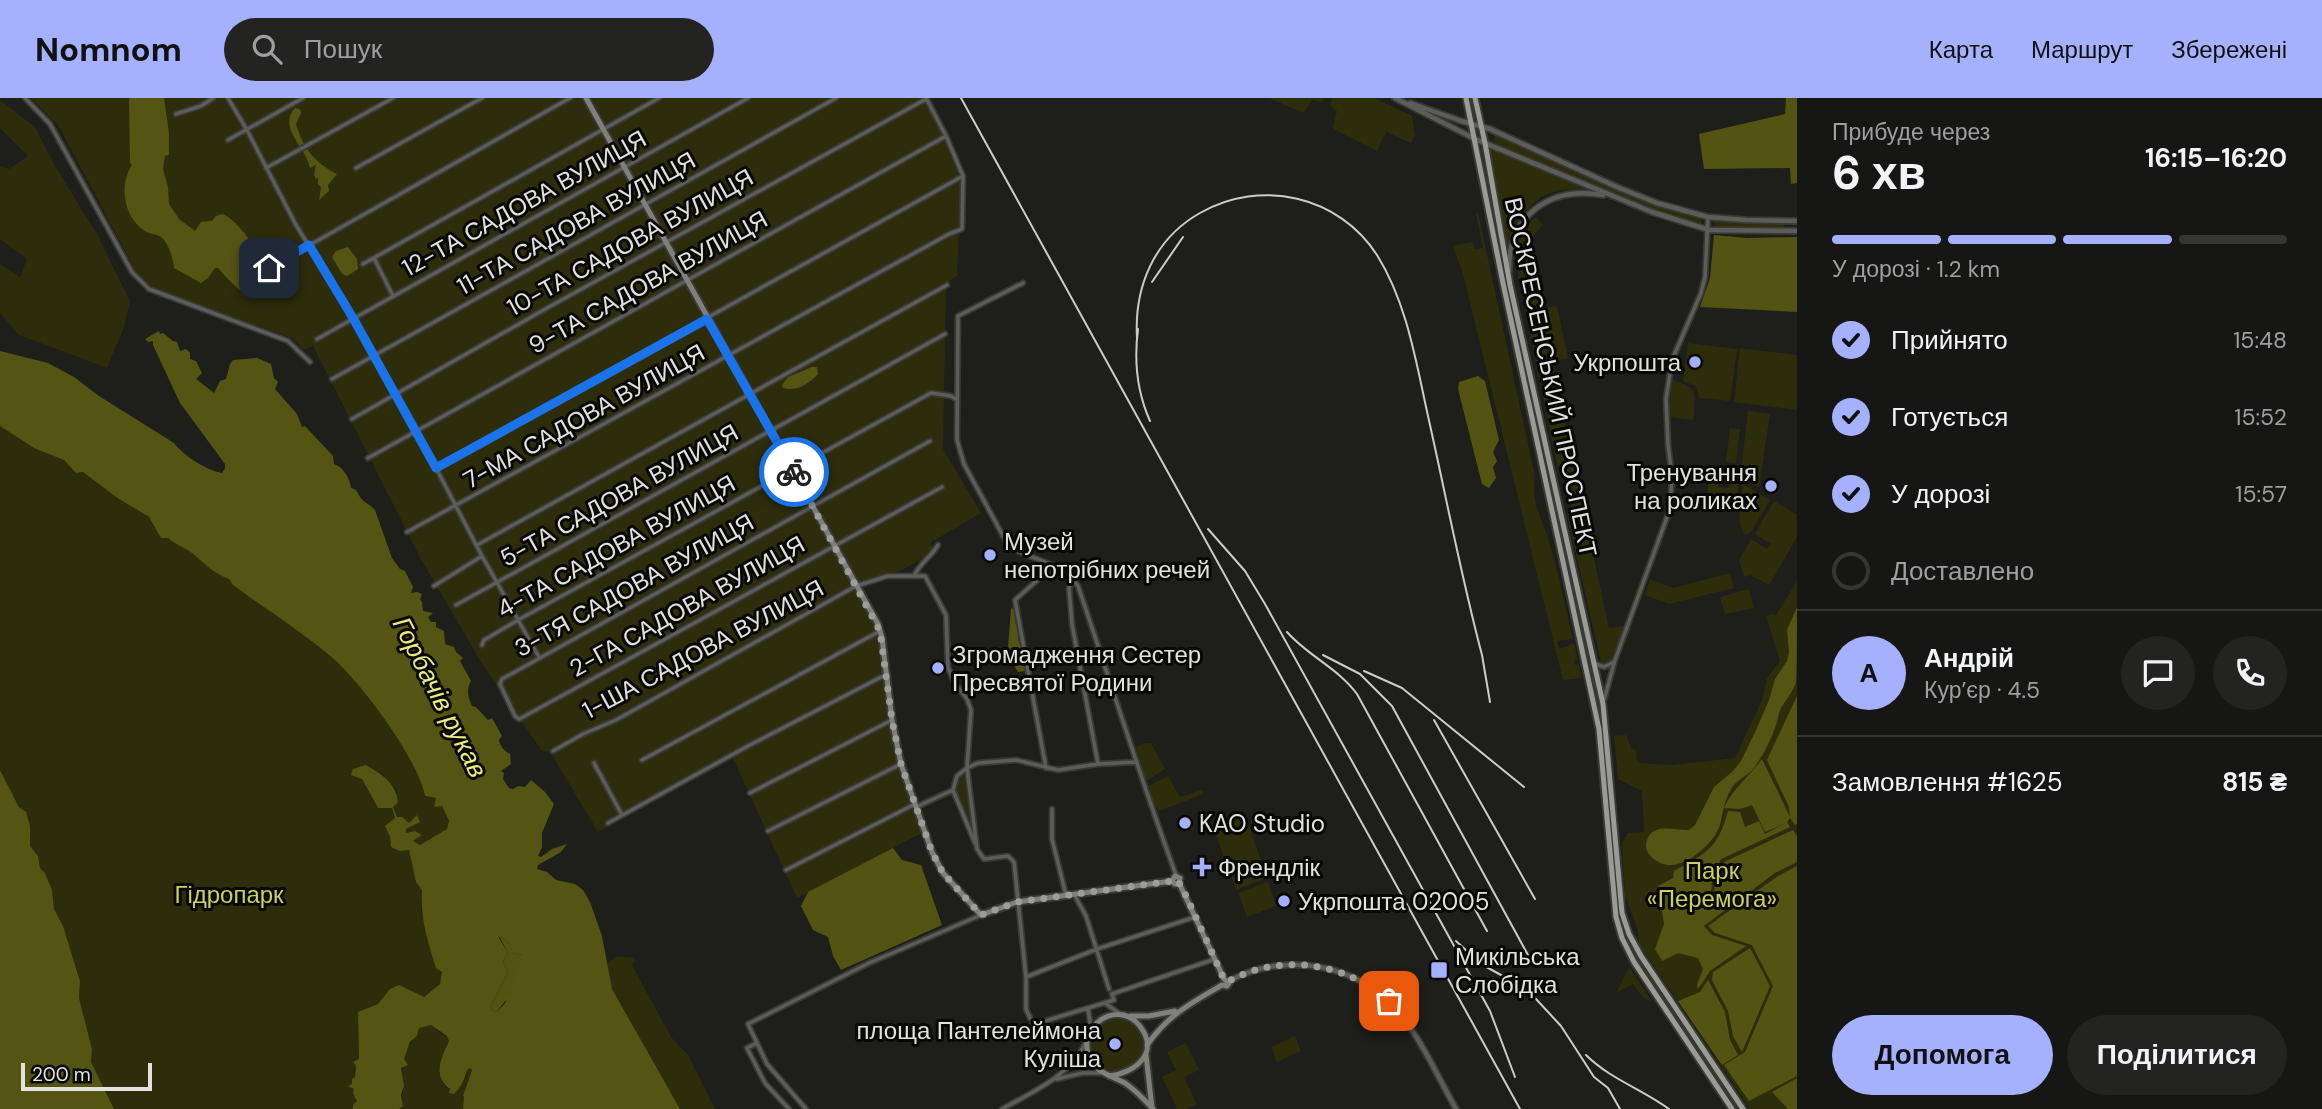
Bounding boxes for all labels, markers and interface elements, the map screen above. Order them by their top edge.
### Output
search box [224,18,714,81]
text: Nomnom [35,28,182,71]
icon: search [248,30,286,68]
text: Пошук [304,32,382,66]
text: Карта [1929,34,1993,65]
text: Маршрут [2031,34,2133,65]
text: Збережені [2171,34,2287,65]
text: Прибуде через [1832,117,1990,147]
street label: 12-ТА САДОВА ВУЛИЦЯ [396,123,652,283]
text: 16:15–16:20 [2145,141,2287,175]
text: 6 хв [1832,143,1926,203]
street label: 11-ТА САДОВА ВУЛИЦЯ [451,144,701,302]
street label: 10-ТА САДОВА ВУЛИЦЯ [501,161,759,323]
street label: ВОСКРЕСЕНСЬКИЙ ПРОСПЕКТ [1498,195,1604,560]
street label: 9-ТА САДОВА ВУЛИЦЯ [523,203,773,361]
pin [239,238,299,298]
icon: home [250,249,288,287]
text: У дорозі · 1.2 km [1832,254,2000,284]
icon: check [1832,321,1870,359]
text: Прийнято [1891,323,2008,357]
text: 15:48 [2233,325,2287,355]
street label: 7-МА САДОВА ВУЛИЦЯ [458,337,710,495]
place label: Укрпошта [1573,347,1682,378]
marker: Укрпошта [1687,354,1703,370]
icon: check [1832,398,1870,436]
text: Готується [1891,400,2008,434]
text: 15:52 [2234,402,2287,432]
street label: 5-ТА САДОВА ВУЛИЦЯ [494,417,744,573]
courier [759,437,829,507]
icon: bike [775,453,813,491]
place label: Тренування на роликах [1626,457,1757,516]
street label: 4-ТА САДОВА ВУЛИЦЯ [491,468,741,624]
icon: check [1832,475,1870,513]
text: У дорозі [1891,477,1990,511]
marker: Тренування на роликах [1763,478,1779,494]
text: 15:57 [2235,479,2287,509]
street label: 3-ТЯ САДОВА ВУЛИЦЯ [509,506,759,664]
place label: Музей непотрібних речей [1004,526,1210,585]
street label: 2-ГА САДОВА ВУЛИЦЯ [564,528,810,684]
marker: Музей непотрібних речей [982,547,998,563]
text: Доставлено [1891,554,2034,588]
street label: 1-ША САДОВА ВУЛИЦЯ [577,572,829,726]
water label: Горбачів рукав [385,611,495,783]
button: chat [2121,636,2195,710]
button: phone [2213,636,2287,710]
place label: Згромадження Сестер Пресвятої Родини [952,639,1201,698]
text: Андрій [1924,641,2014,675]
text: А [1860,656,1878,690]
marker: Згромадження Сестер Пресвятої Родини [930,660,946,676]
text: Кур’єр · 4.5 [1924,675,2040,705]
text: Замовлення #1625 [1832,765,2063,799]
text: 815 ₴ [2222,765,2287,799]
place label: KAO Studio [1199,808,1325,839]
marker: KAO Studio [1177,815,1193,831]
place label: Френдлік [1218,852,1321,883]
park label: Парк «Перемога» [1647,855,1777,914]
marker: Френдлік [1192,857,1212,877]
park label: Гідропарк [174,879,284,910]
place label: Укрпошта 02005 [1298,886,1489,917]
marker: Укрпошта 02005 [1276,893,1292,909]
place label: Микільська Слобідка [1455,941,1580,1000]
marker: Микільська Слобідка [1429,960,1449,980]
pin [1359,971,1419,1031]
icon: bag [1370,982,1408,1020]
place label: площа Пантелеймона Куліша [857,1015,1102,1074]
button: Допомога [1832,1015,2053,1095]
button: Поділитися [2067,1015,2287,1095]
marker: площа Пантелеймона Куліша [1107,1036,1123,1052]
scale bar [21,1060,152,1092]
text: 200 m [32,1062,91,1087]

